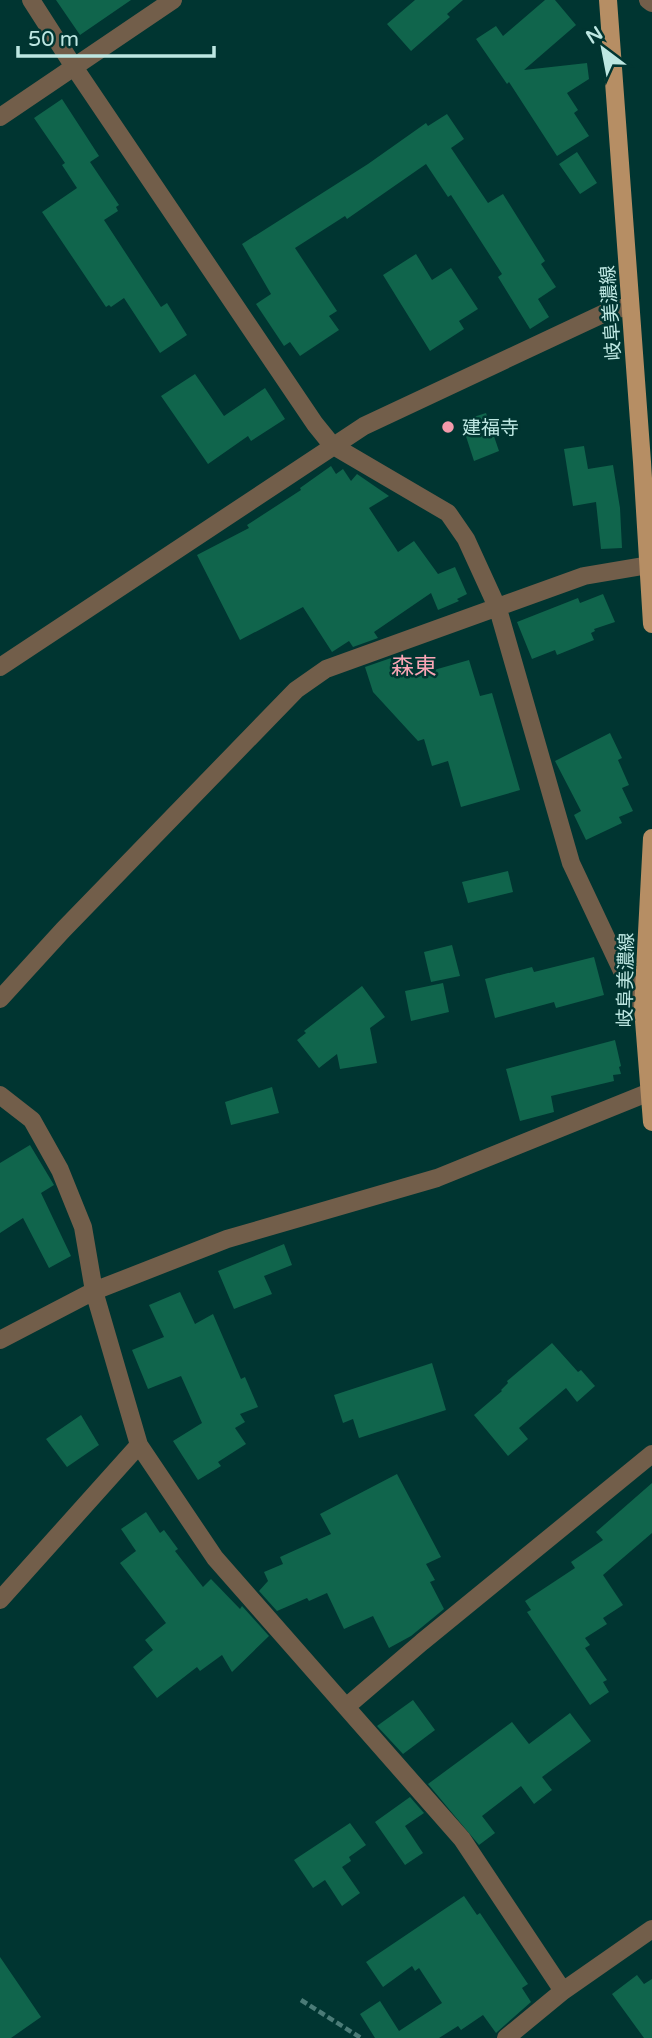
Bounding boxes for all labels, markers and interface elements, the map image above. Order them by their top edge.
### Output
scale bar [18,14,214,58]
north arrow [568,14,638,84]
text: N [582,22,607,49]
text: 50 m [28,27,79,52]
street label: 岐阜美濃線 [597,265,625,361]
place label: 建福寺 [462,417,519,439]
marker: 建福寺 [440,419,456,435]
district label: 森東 [391,653,437,681]
street label: 岐阜美濃線 [614,932,638,1028]

